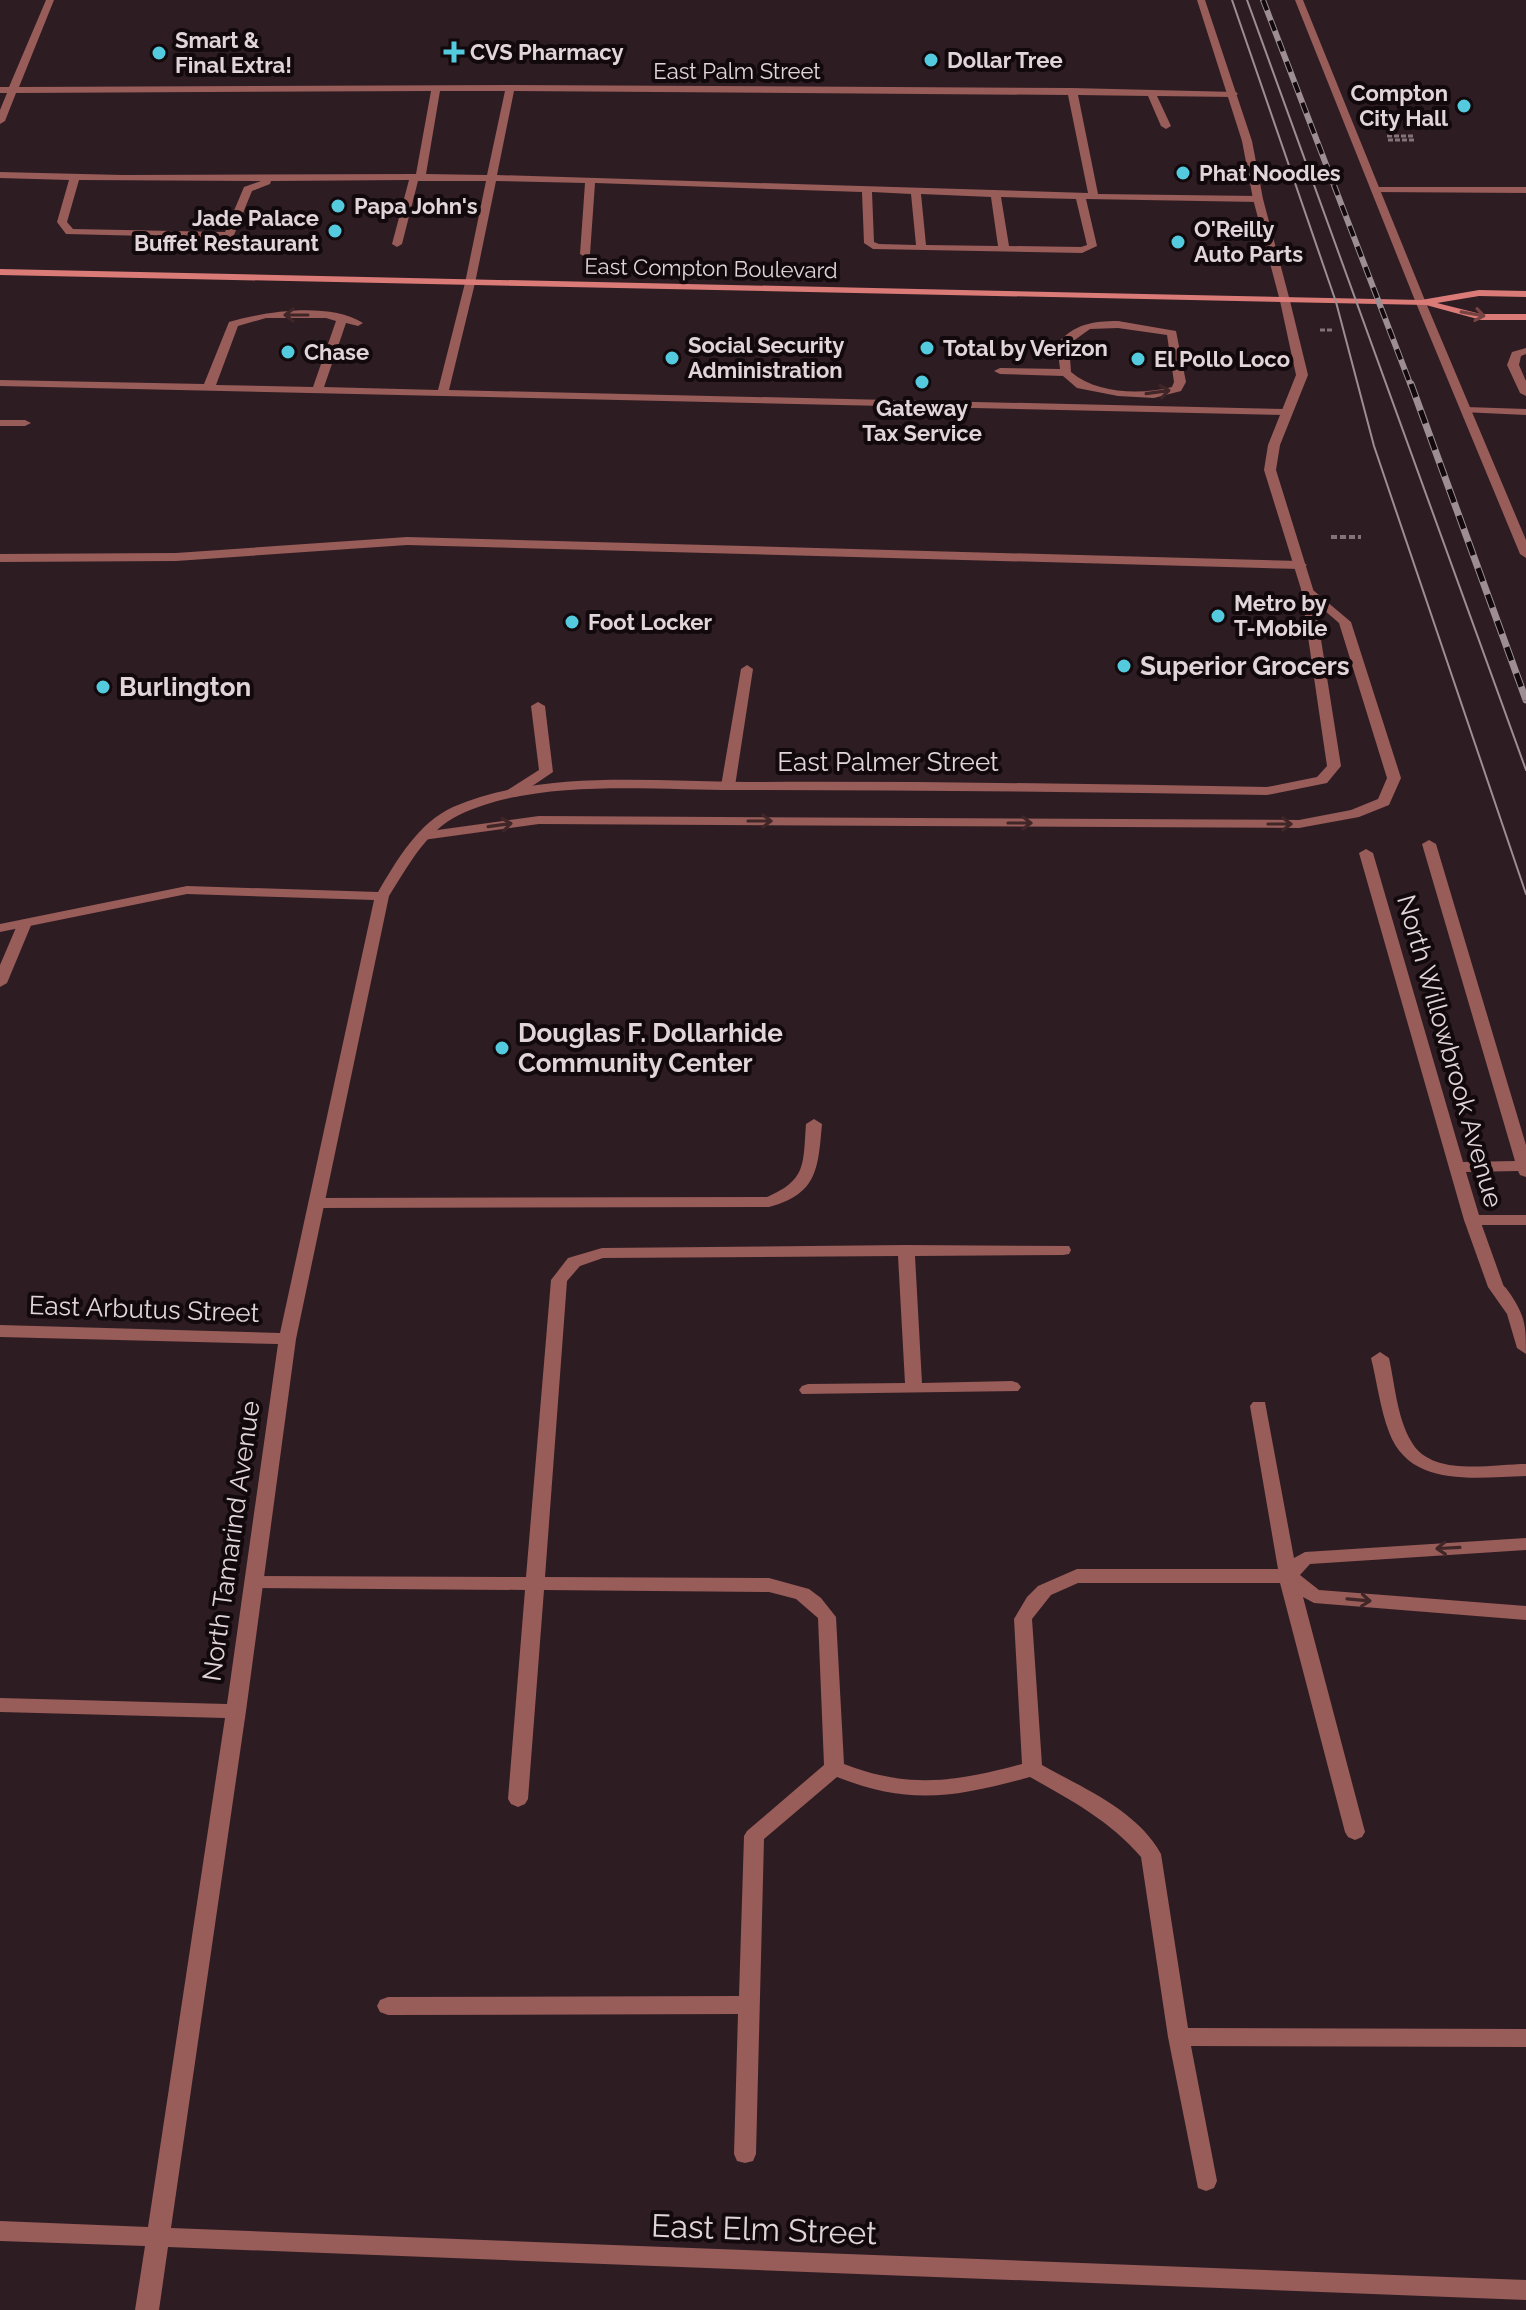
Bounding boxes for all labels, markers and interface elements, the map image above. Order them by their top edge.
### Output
place label: Smart & Final Extra! [175,27,292,78]
place label: CVS Pharmacy [470,39,624,65]
marker: CVS Pharmacy [445,43,463,61]
marker: Smart & Final Extra! [150,44,168,62]
place label: Dollar Tree [947,47,1063,73]
marker: Dollar Tree [922,51,940,69]
street label: East Palm Street [653,58,821,84]
place label: Compton City Hall [1350,80,1449,131]
marker: Compton City Hall [1455,97,1473,115]
place label: Phat Noodles [1199,160,1341,186]
marker: Phat Noodles [1174,164,1192,182]
place label: Papa John's [354,193,478,219]
marker: Papa John's [329,197,347,215]
place label: Jade Palace Buffet Restaurant [134,205,320,256]
place label: O'Reilly Auto Parts [1194,216,1303,267]
marker: Jade Palace Buffet Restaurant [326,222,344,240]
marker: O'Reilly Auto Parts [1169,233,1187,251]
street label: East Compton Boulevard [584,253,838,283]
one-way arrow [283,307,310,323]
one-way arrow [1460,308,1485,323]
place label: Social Security Administration [688,332,844,383]
place label: Total by Verizon [943,335,1108,361]
place label: Chase [304,339,369,365]
marker: Total by Verizon [918,339,936,357]
marker: Chase [279,343,297,361]
place label: El Pollo Loco [1154,346,1290,372]
marker: Social Security Administration [663,349,681,367]
marker: El Pollo Loco [1129,350,1147,368]
marker: Gateway Tax Service [913,373,931,391]
one-way arrow [1144,384,1170,399]
place label: Gateway Tax Service [862,395,982,446]
place label: Metro by T-Mobile [1234,590,1327,641]
marker: Metro by T-Mobile [1209,607,1227,625]
place label: Foot Locker [588,609,713,635]
marker: Foot Locker [563,613,581,631]
place label: Superior Grocers [1140,651,1350,681]
marker: Superior Grocers [1115,657,1133,675]
place label: Burlington [119,672,251,702]
marker: Burlington [94,678,112,696]
street label: East Palmer Street [777,747,999,777]
one-way arrow [746,813,773,829]
one-way arrow [1006,815,1033,831]
one-way arrow [1266,816,1293,832]
one-way arrow [486,818,513,833]
street label: North Willowbrook Avenue [1391,891,1509,1211]
place label: Douglas F. Dollarhide Community Center [518,1018,783,1078]
marker: Douglas F. Dollarhide Community Center [493,1039,511,1057]
street label: East Arbutus Street [28,1290,260,1328]
street label: North Tamarind Avenue [196,1399,266,1683]
one-way arrow [1435,1541,1462,1556]
one-way arrow [1345,1592,1372,1607]
street label: East Elm Street [651,2207,878,2251]

